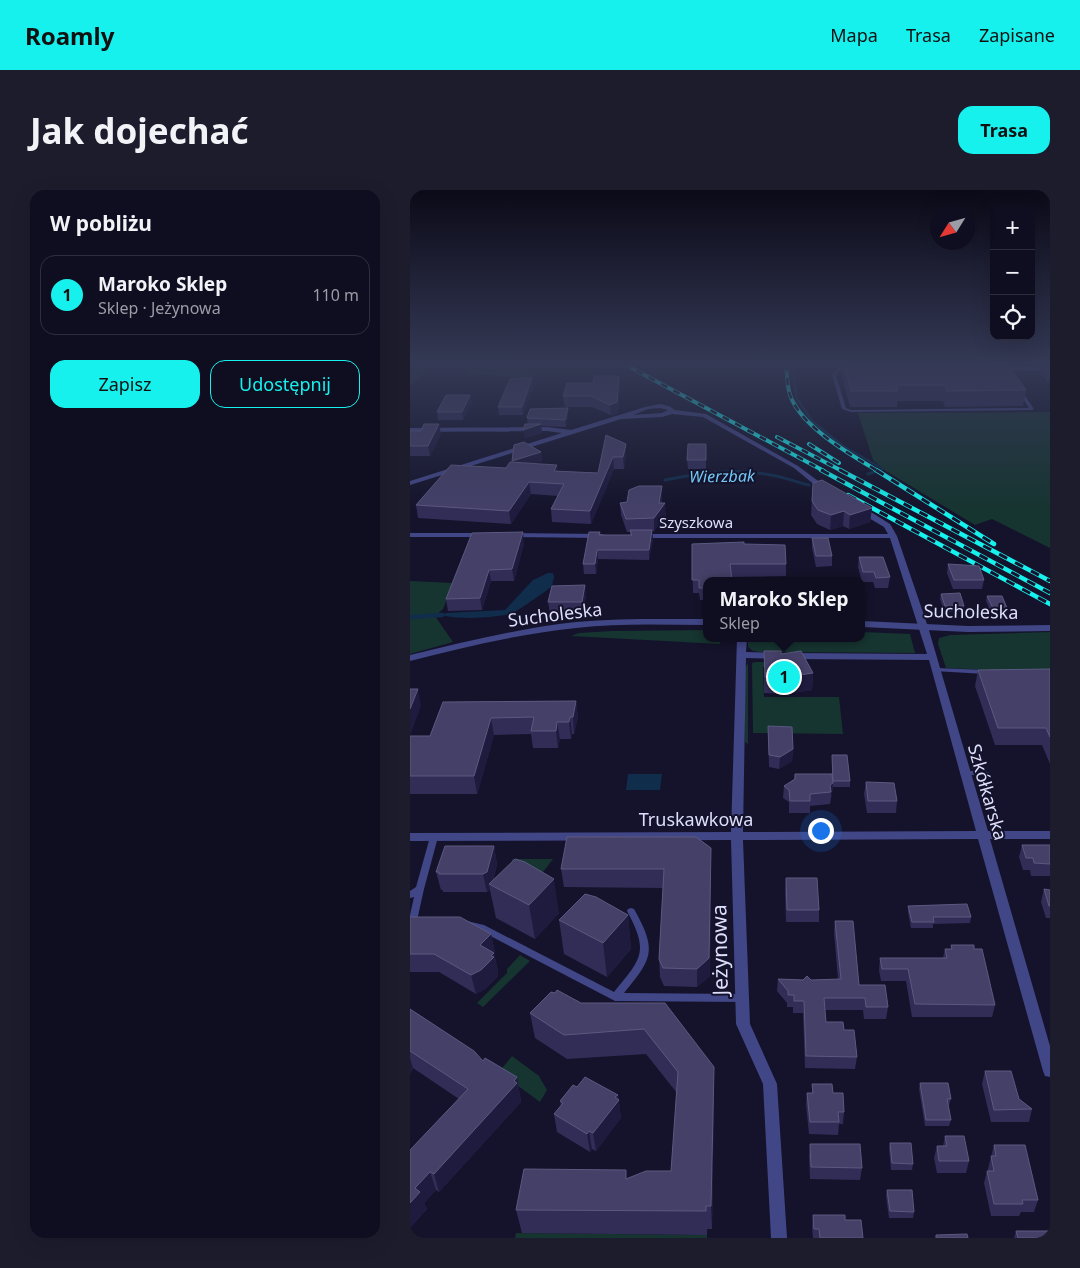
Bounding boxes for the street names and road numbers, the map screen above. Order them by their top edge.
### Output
street label: Szyszkowa [659,512,733,532]
street label: Sucholeska [506,596,604,632]
street label: Sucholeska [923,598,1019,624]
street label: Szkółkarska [963,741,1013,843]
street label: Truskawkowa [639,807,753,831]
street label: Jeżynowa [704,904,734,998]

